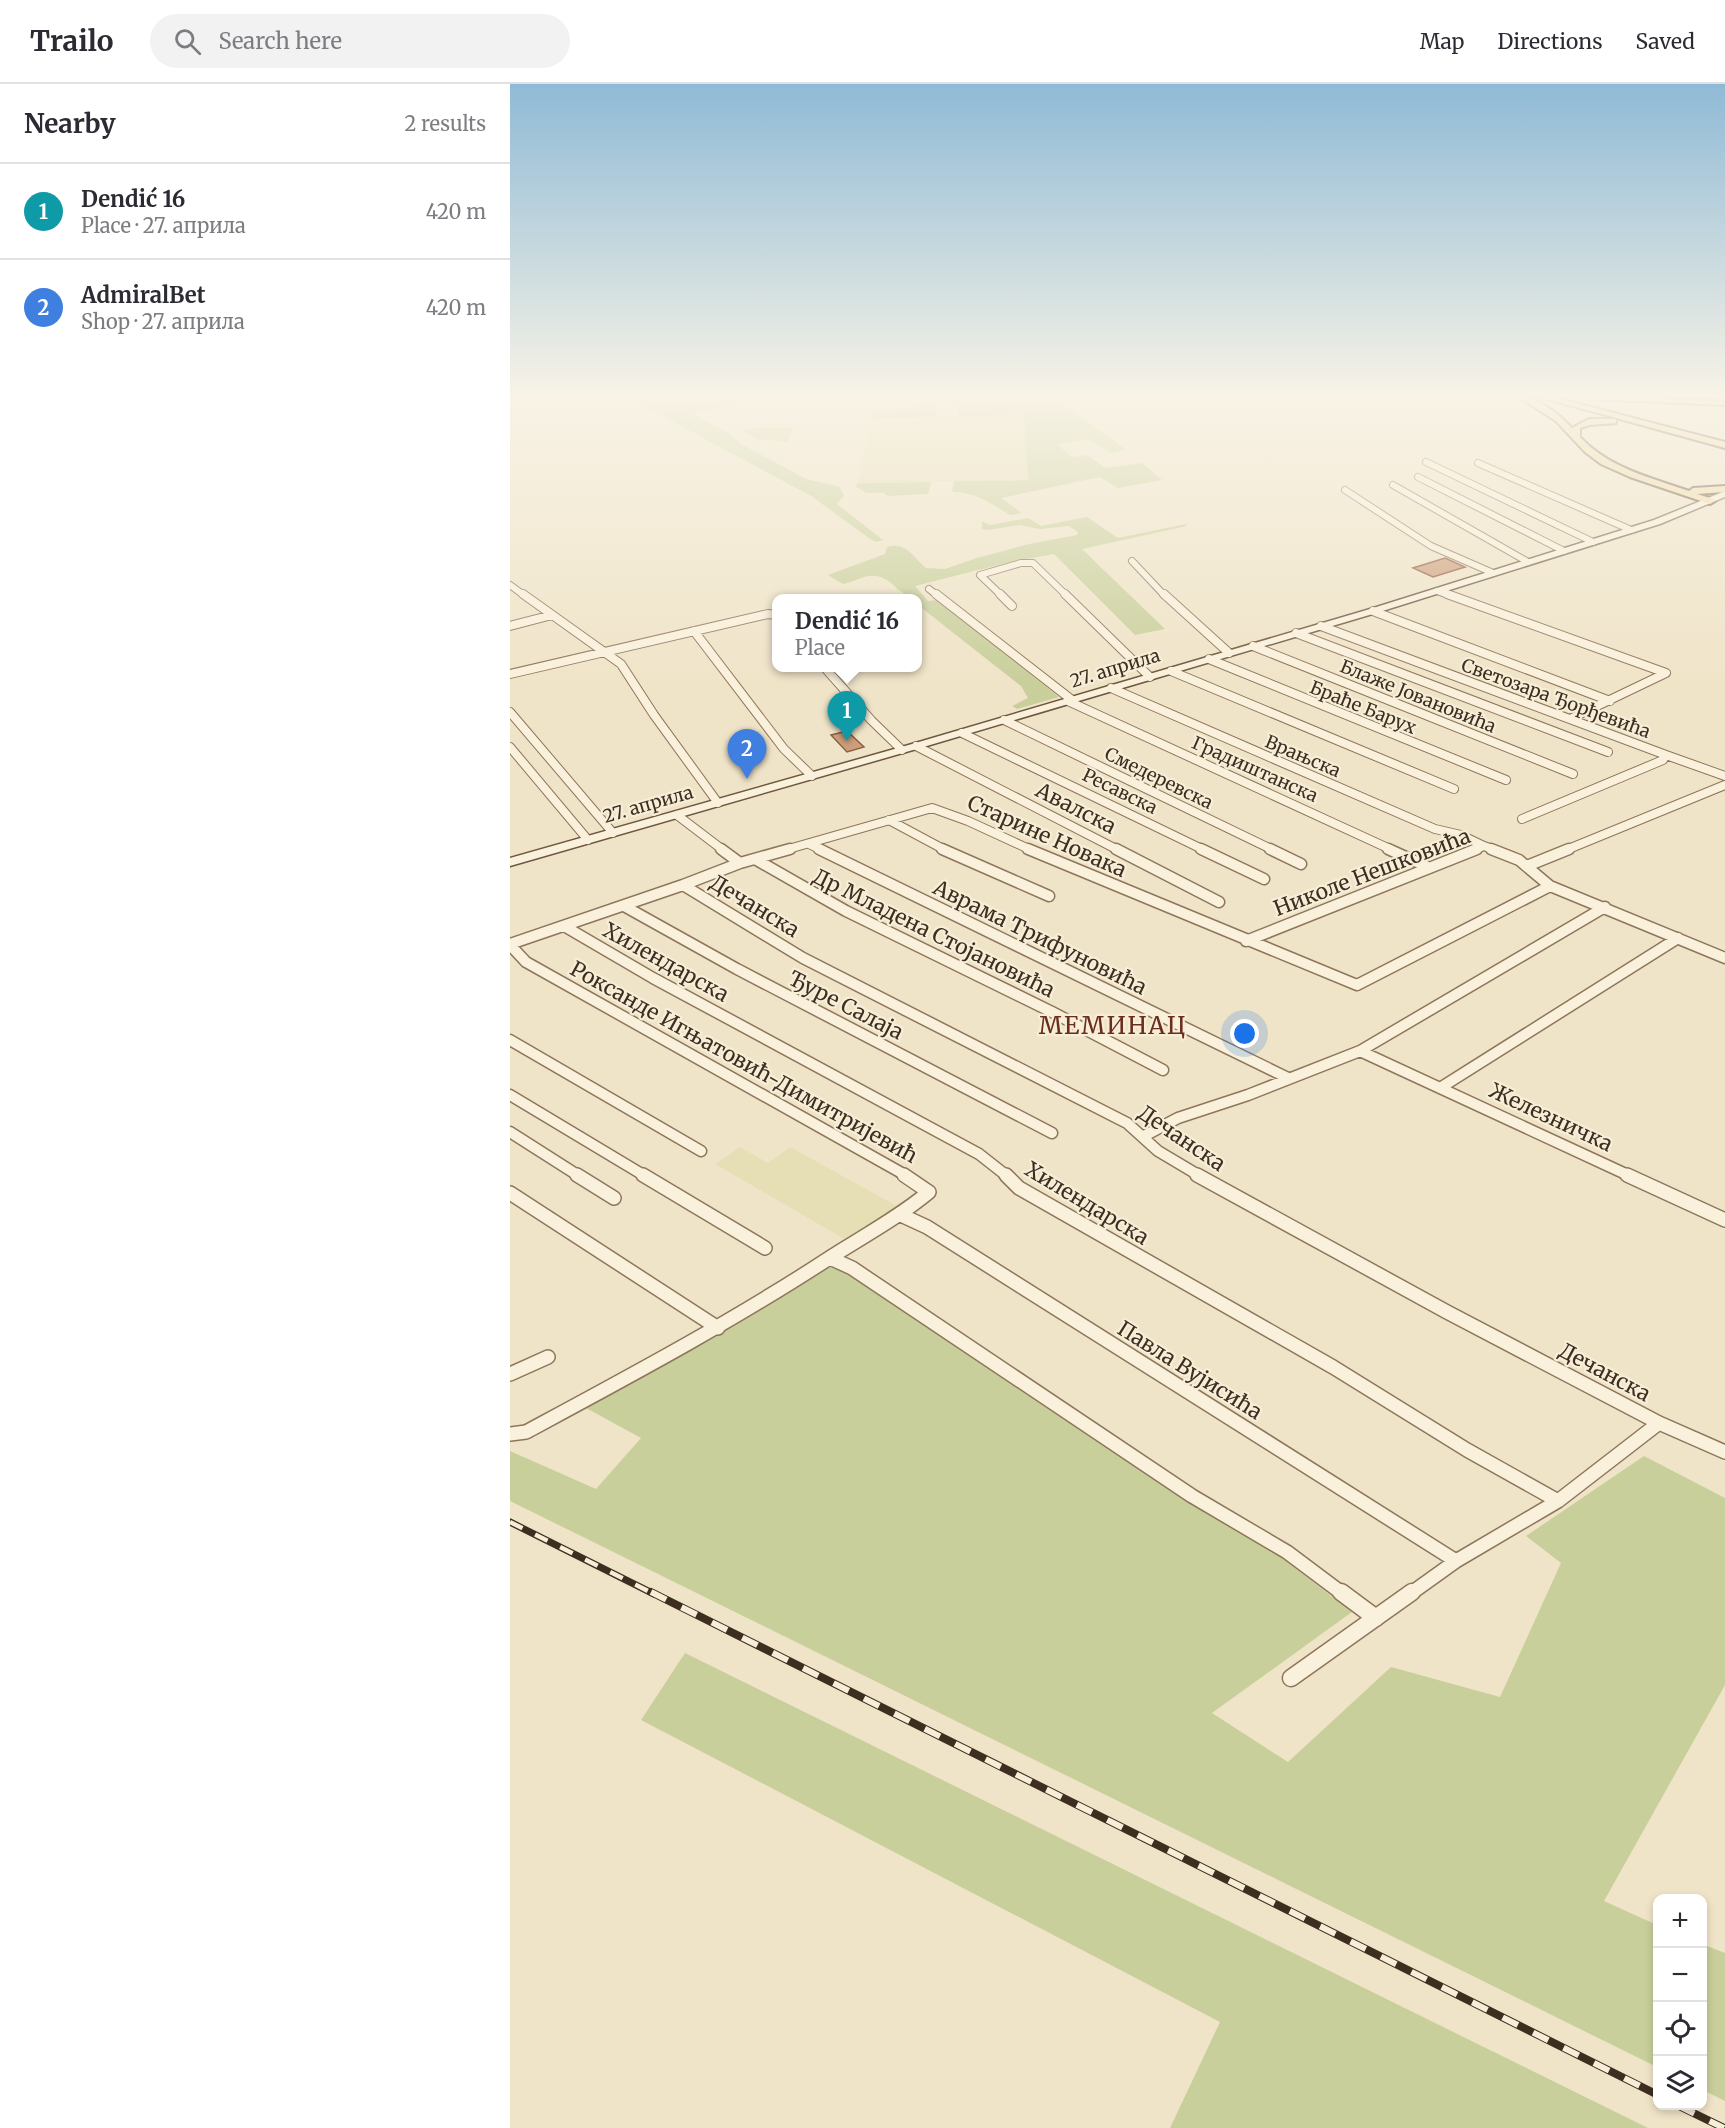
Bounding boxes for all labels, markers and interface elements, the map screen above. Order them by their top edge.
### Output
search box [150,14,570,68]
text: Trailo [30,23,114,59]
icon: search [171,25,204,58]
text: Search here [219,27,342,55]
text: Map [1420,28,1464,55]
text: Directions [1497,28,1602,55]
text: Saved [1635,28,1695,55]
text: Nearby [24,107,116,140]
text: 2 results [404,111,486,136]
text: Dendić 16 [81,185,185,213]
text: 1 [39,199,48,224]
text: 420 m [426,199,486,224]
text: Place · 27. априла [81,213,246,238]
text: AdmiralBet [81,281,206,309]
text: 2 [38,295,49,320]
text: 420 m [426,295,486,320]
text: Shop · 27. априла [81,309,245,334]
popup [772,594,922,672]
text: Dendić 16 [795,607,899,635]
text: Place [795,635,845,660]
street label: 27. априла [1067,643,1163,693]
street label: Светозара Ђорђевића [1458,653,1654,743]
street label: Блаже Јовановића [1337,654,1500,738]
street label: Браће Барух [1306,675,1420,739]
pin: 1 [828,692,866,741]
pin: 2 [728,730,766,779]
street label: Врањска [1262,730,1345,782]
street label: Градиштанска [1188,731,1322,807]
street label: Смедеревска [1101,742,1217,814]
street label: Ресавска [1079,763,1162,819]
street label: Авалска [1030,776,1121,840]
street label: 27. априла [600,780,696,828]
street label: Старине Новака [963,789,1131,883]
street label: Николе Нешковића [1270,822,1474,922]
street label: Др Младена Стојановића [809,863,1059,1003]
street label: Дечанска [705,869,805,943]
street label: Аврама Трифуновића [928,873,1151,1000]
street label: Хилендарска [598,916,734,1008]
street label: Роксанде Игњатовић-Димитријевић [566,955,922,1169]
street label: Ђуре Салаја [784,965,908,1045]
district label: МЕМИНАЦ [1039,1010,1187,1041]
your location [1230,1019,1259,1048]
street label: Железничка [1485,1077,1617,1157]
street label: Дечанска [1133,1099,1231,1177]
street label: Хилендарска [1020,1155,1154,1251]
street label: Павла Вујисића [1113,1315,1267,1425]
street label: Дечанска [1555,1337,1655,1407]
map controls [1653,1894,1707,2110]
button: + [1653,1894,1707,1948]
button: − [1653,1948,1707,2002]
button: locate [1653,2002,1707,2056]
button: layers [1653,2056,1707,2110]

